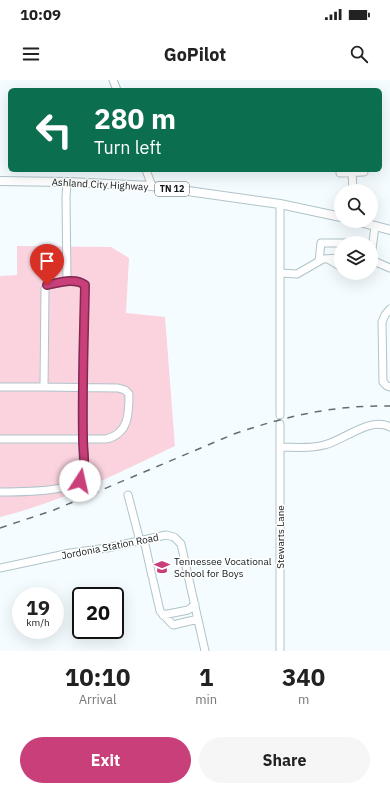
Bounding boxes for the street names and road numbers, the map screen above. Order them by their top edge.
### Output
street label: Ashland City Highway [51,175,149,194]
road number: TN 12 [155,182,189,196]
street label: Stewarts Lane [274,505,287,569]
street label: Jordonia Station Road [60,531,160,562]

